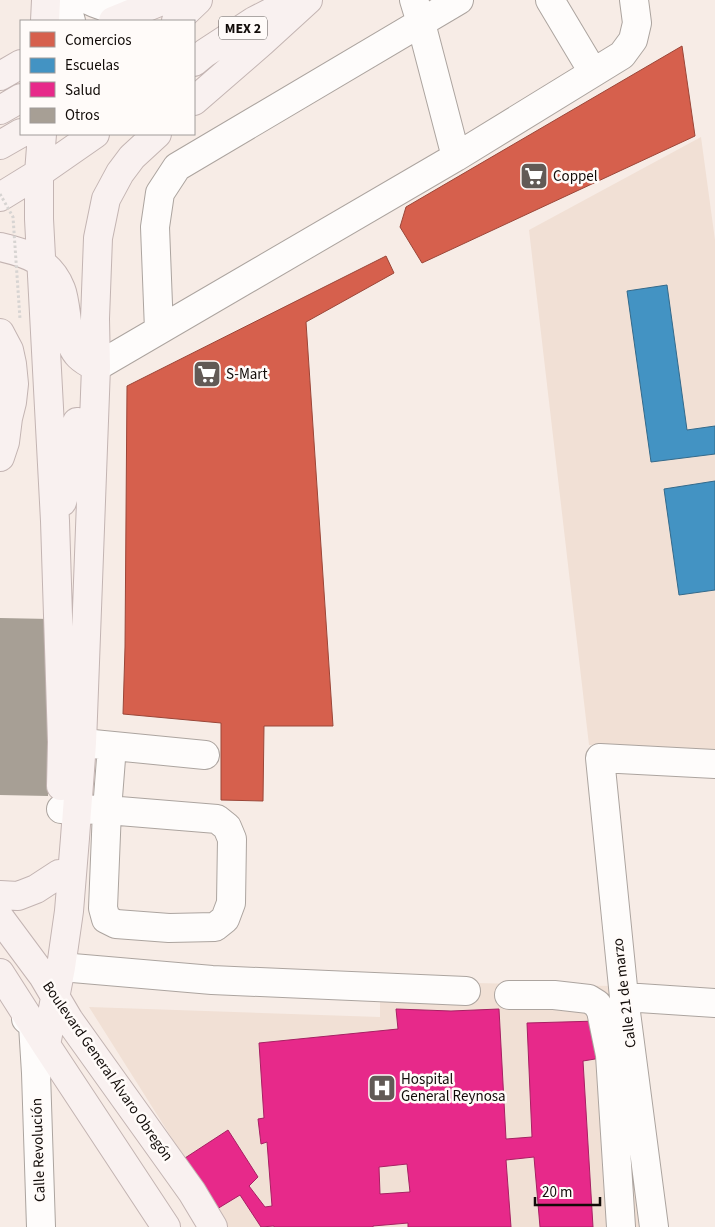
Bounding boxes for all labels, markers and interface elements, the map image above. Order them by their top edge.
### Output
road number: MEX 2 [219,16,267,40]
legend [20,20,195,135]
text: Comercios [65,30,132,51]
text: Escuelas [65,55,119,76]
text: Salud [65,80,101,101]
text: Otros [65,105,99,126]
supermarket icon: Coppel [519,161,549,191]
place label: Coppel [553,166,598,187]
supermarket icon: S-Mart [192,359,222,389]
place label: S-Mart [226,364,268,385]
street label: Calle 21 de marzo [607,937,642,1049]
street label: Boulevard General Álvaro Obregón [37,977,178,1166]
place label: Hospital General Reynosa [401,1069,506,1107]
hospital icon: Hospital General Reynosa [367,1073,397,1103]
street label: Calle Revolución [26,1098,51,1202]
scale bar [535,1174,600,1206]
text: 20 m [542,1182,572,1203]

